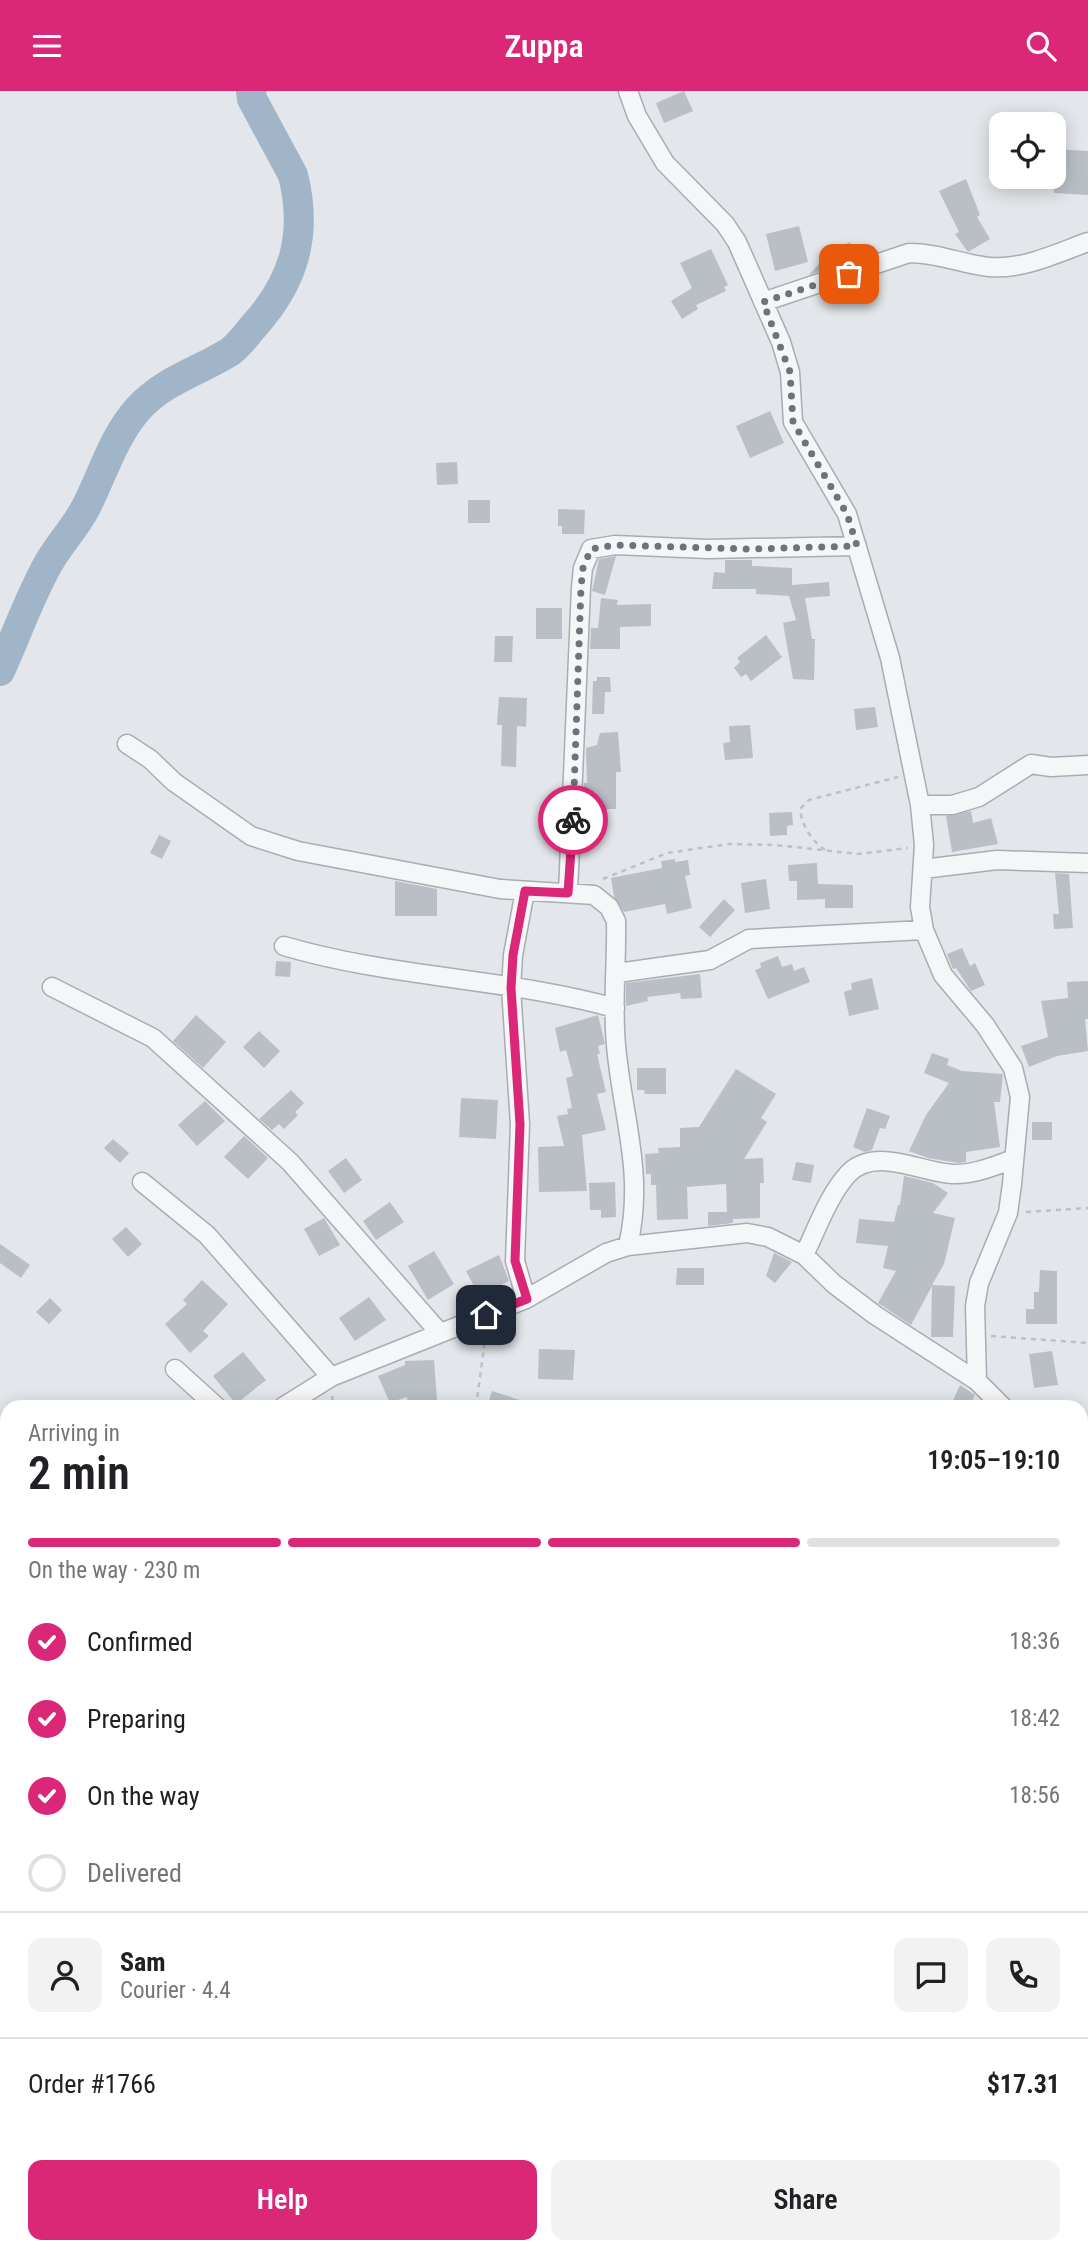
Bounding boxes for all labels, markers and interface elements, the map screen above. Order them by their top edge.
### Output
icon: menu [28,27,66,65]
text: Zuppa [504,27,584,65]
icon: search [1022,27,1060,65]
map controls [989,112,1066,189]
button: locate [989,112,1066,189]
pin [819,244,879,304]
icon: bag [830,255,868,293]
courier [538,785,608,855]
icon: bike [554,801,592,839]
pin [456,1285,516,1345]
icon: home [467,1296,505,1334]
text: Arriving in [28,1420,120,1447]
text: 19:05–19:10 [927,1445,1060,1475]
text: 2 min [28,1446,130,1500]
text: On the way · 230 m [28,1557,200,1584]
icon: check [28,1623,66,1661]
text: Confirmed [87,1627,193,1657]
text: 18:36 [1009,1628,1060,1655]
icon: check [28,1700,66,1738]
text: Preparing [87,1704,186,1734]
text: 18:42 [1009,1705,1060,1732]
icon: check [28,1777,66,1815]
text: On the way [87,1781,200,1811]
text: 18:56 [1009,1782,1060,1809]
text: Delivered [87,1858,182,1888]
button: person [28,1938,102,2012]
button: chat [894,1938,968,2012]
button: phone [986,1938,1060,2012]
text: Sam [120,1947,166,1977]
text: Courier · 4.4 [120,1977,231,2004]
text: Order #1766 [28,2069,156,2099]
text: $17.31 [987,2069,1060,2099]
button: Help [28,2160,537,2240]
button: Share [551,2160,1060,2240]

